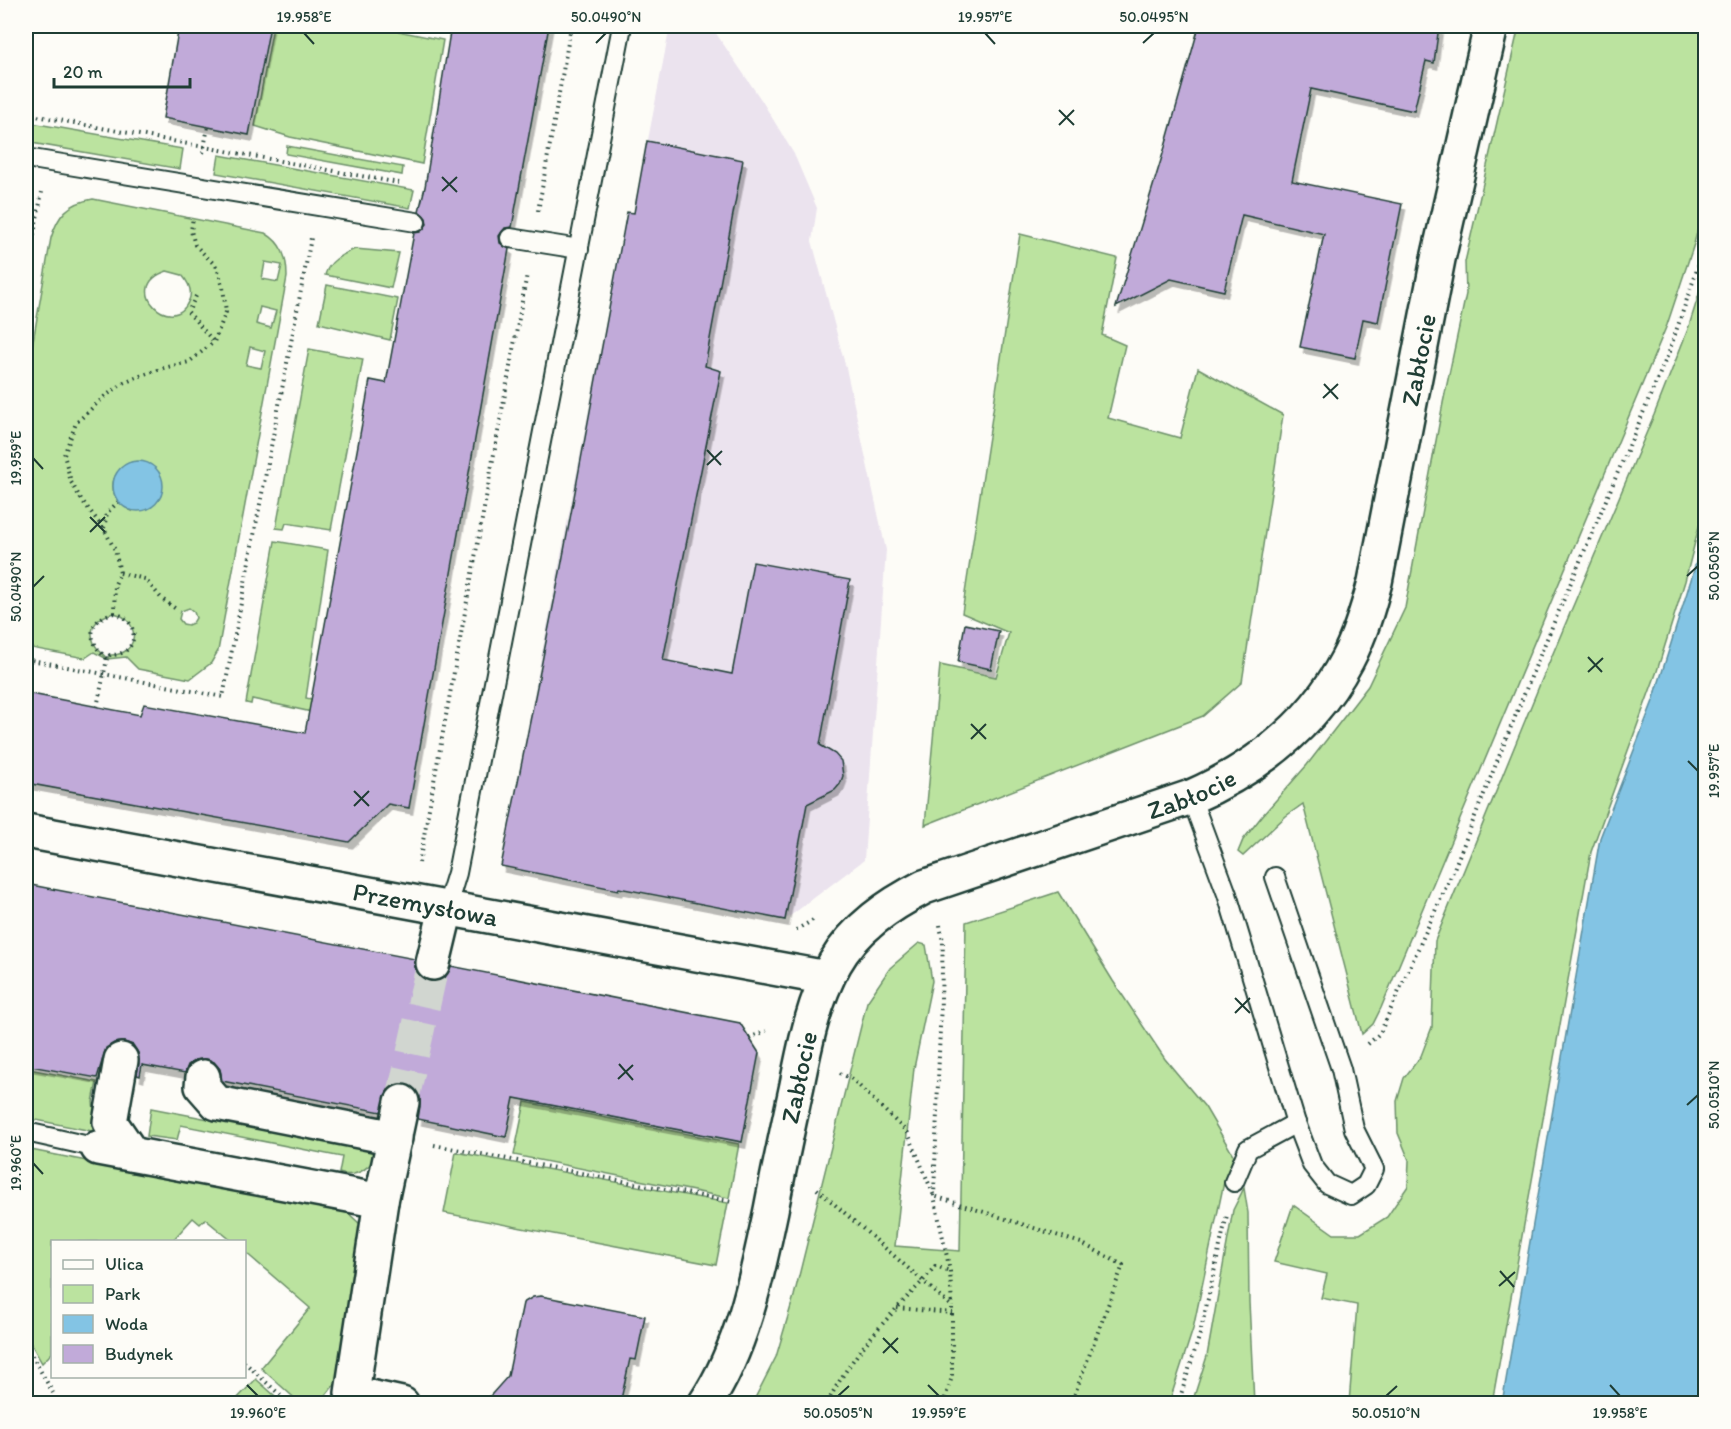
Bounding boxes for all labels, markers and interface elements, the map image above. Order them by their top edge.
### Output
text: 19.958°E [276,8,332,26]
text: 50.0490°N [571,8,641,26]
text: 19.957°E [958,8,1012,26]
text: 50.0495°N [1119,8,1189,26]
scale bar [54,51,190,89]
text: 20 m [63,61,103,83]
street label: Zabłocie [1394,311,1443,408]
text: 19.959°E [7,431,25,485]
text: 50.0505°N [1705,531,1723,601]
text: 50.0490°N [7,552,25,622]
text: 19.957°E [1705,744,1723,798]
street label: Zabłocie [1143,761,1242,827]
street label: Przemysłowa [350,875,501,933]
street label: Zabłocie [773,1028,824,1126]
text: 50.0510°N [1705,1061,1723,1129]
text: 19.960°E [7,1135,25,1191]
legend [51,1240,246,1378]
text: Ulica [105,1253,144,1275]
text: Park [105,1283,140,1305]
text: Woda [105,1313,148,1335]
text: Budynek [105,1343,174,1365]
text: 19.960°E [230,1404,286,1422]
text: 50.0505°N [803,1404,873,1422]
text: 19.959°E [912,1404,966,1422]
text: 50.0510°N [1352,1404,1420,1422]
text: 19.958°E [1592,1404,1648,1422]

